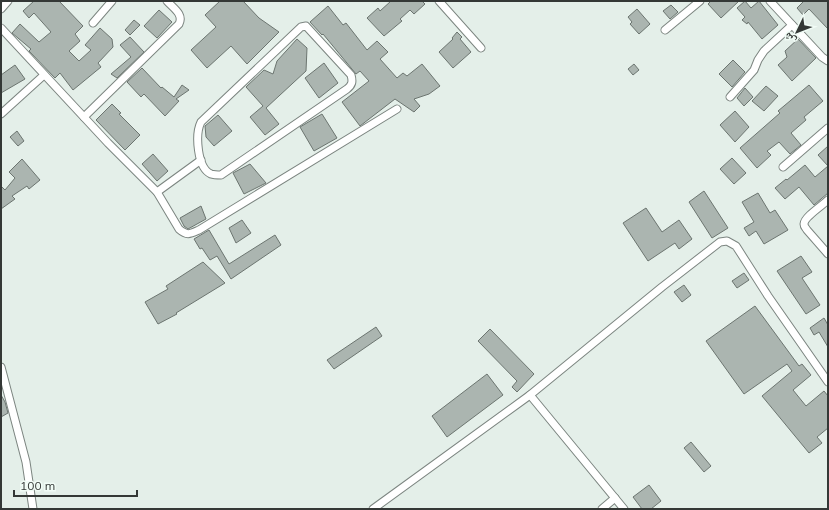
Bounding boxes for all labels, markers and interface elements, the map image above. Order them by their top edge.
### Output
north arrow [777,12,817,52]
text: ش [780,29,800,48]
scale bar [14,472,137,498]
text: 100 m [20,478,55,493]

